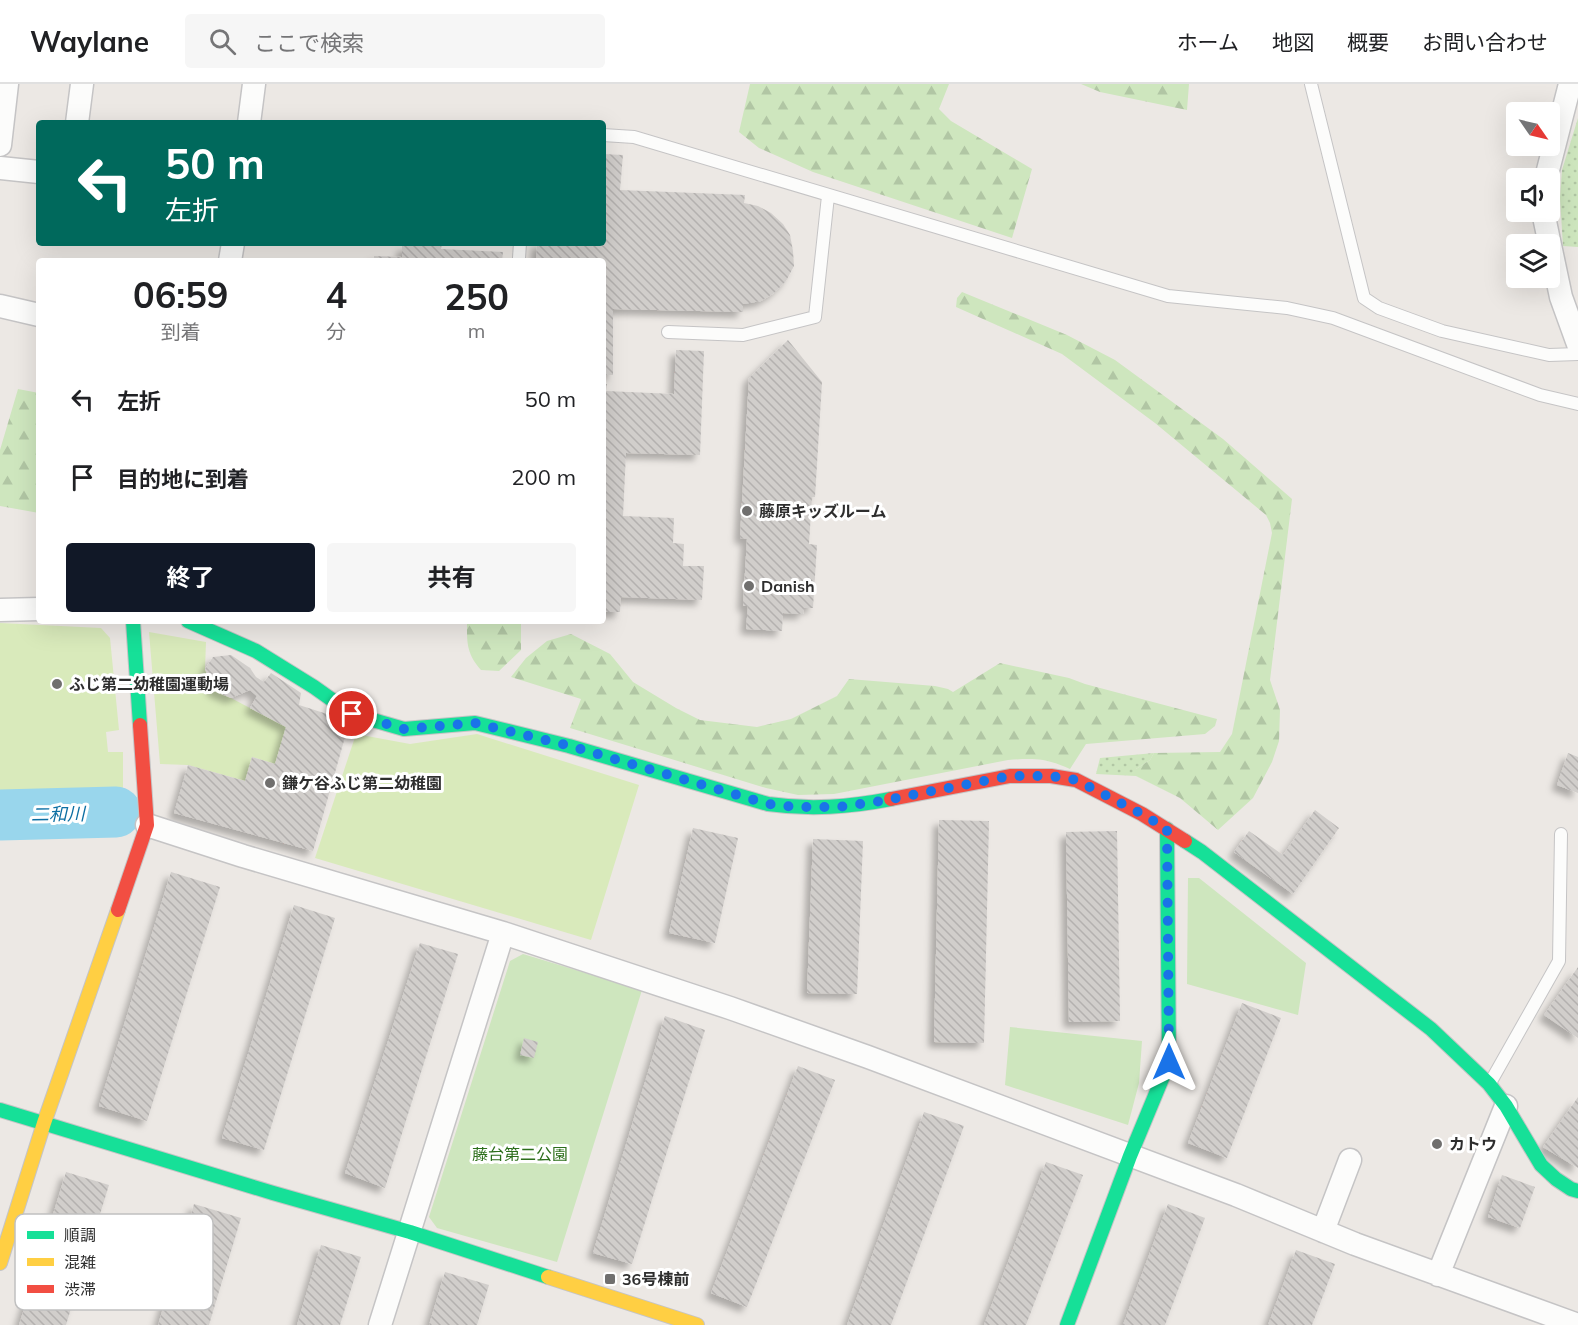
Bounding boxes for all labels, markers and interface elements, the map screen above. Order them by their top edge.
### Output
search box [185,14,605,68]
text: Waylane [30,24,149,59]
icon: search [206,25,239,58]
text: ここで検索 [254,29,364,57]
text: ホーム [1177,29,1239,55]
text: 地図 [1272,29,1314,55]
text: 概要 [1347,29,1389,55]
text: お問い合わせ [1422,29,1548,55]
north arrow [1506,102,1560,156]
map controls [1506,102,1560,288]
text: 50 m [165,137,265,190]
icon: left [66,144,144,222]
button: sound [1506,168,1560,222]
text: 左折 [165,193,219,227]
button: layers [1506,234,1560,288]
text: 06:59 [133,272,228,317]
text: 4 [325,272,347,317]
text: 250 [444,274,509,319]
text: m [468,318,485,343]
text: 到着 [161,319,201,344]
text: 分 [326,319,346,344]
icon: left [66,383,99,416]
text: 50 m [525,385,576,413]
text: 左折 [117,387,161,415]
icon: arrive [66,461,99,494]
text: 200 m [511,463,576,491]
text: 目的地に到着 [117,465,249,493]
place label: 藤原キッズルーム [759,501,887,521]
marker: 藤原キッズルーム [740,504,754,518]
button: 終了 [66,543,315,612]
button: 共有 [327,543,576,612]
place label: Danish [761,576,815,596]
marker: Danish [742,579,756,593]
place label: ふじ第二幼稚園運動場 [69,674,229,694]
marker: ふじ第二幼稚園運動場 [50,677,64,691]
pin [326,688,377,739]
icon: arrive [335,697,368,730]
place label: 鎌ケ谷ふじ第二幼稚園 [282,773,442,793]
marker: 鎌ケ谷ふじ第二幼稚園 [263,776,277,790]
water label: 二和川 [31,802,87,826]
position arrow [1137,1030,1201,1094]
place label: カトウ [1449,1134,1497,1154]
marker: カトウ [1430,1137,1444,1151]
park label: 藤台第二公園 [472,1144,568,1164]
legend [15,1214,213,1310]
text: 順調 [64,1225,96,1245]
text: 混雑 [64,1252,96,1272]
place label: 36号棟前 [622,1269,689,1289]
marker: 36号棟前 [603,1272,617,1286]
text: 渋滞 [64,1279,96,1299]

